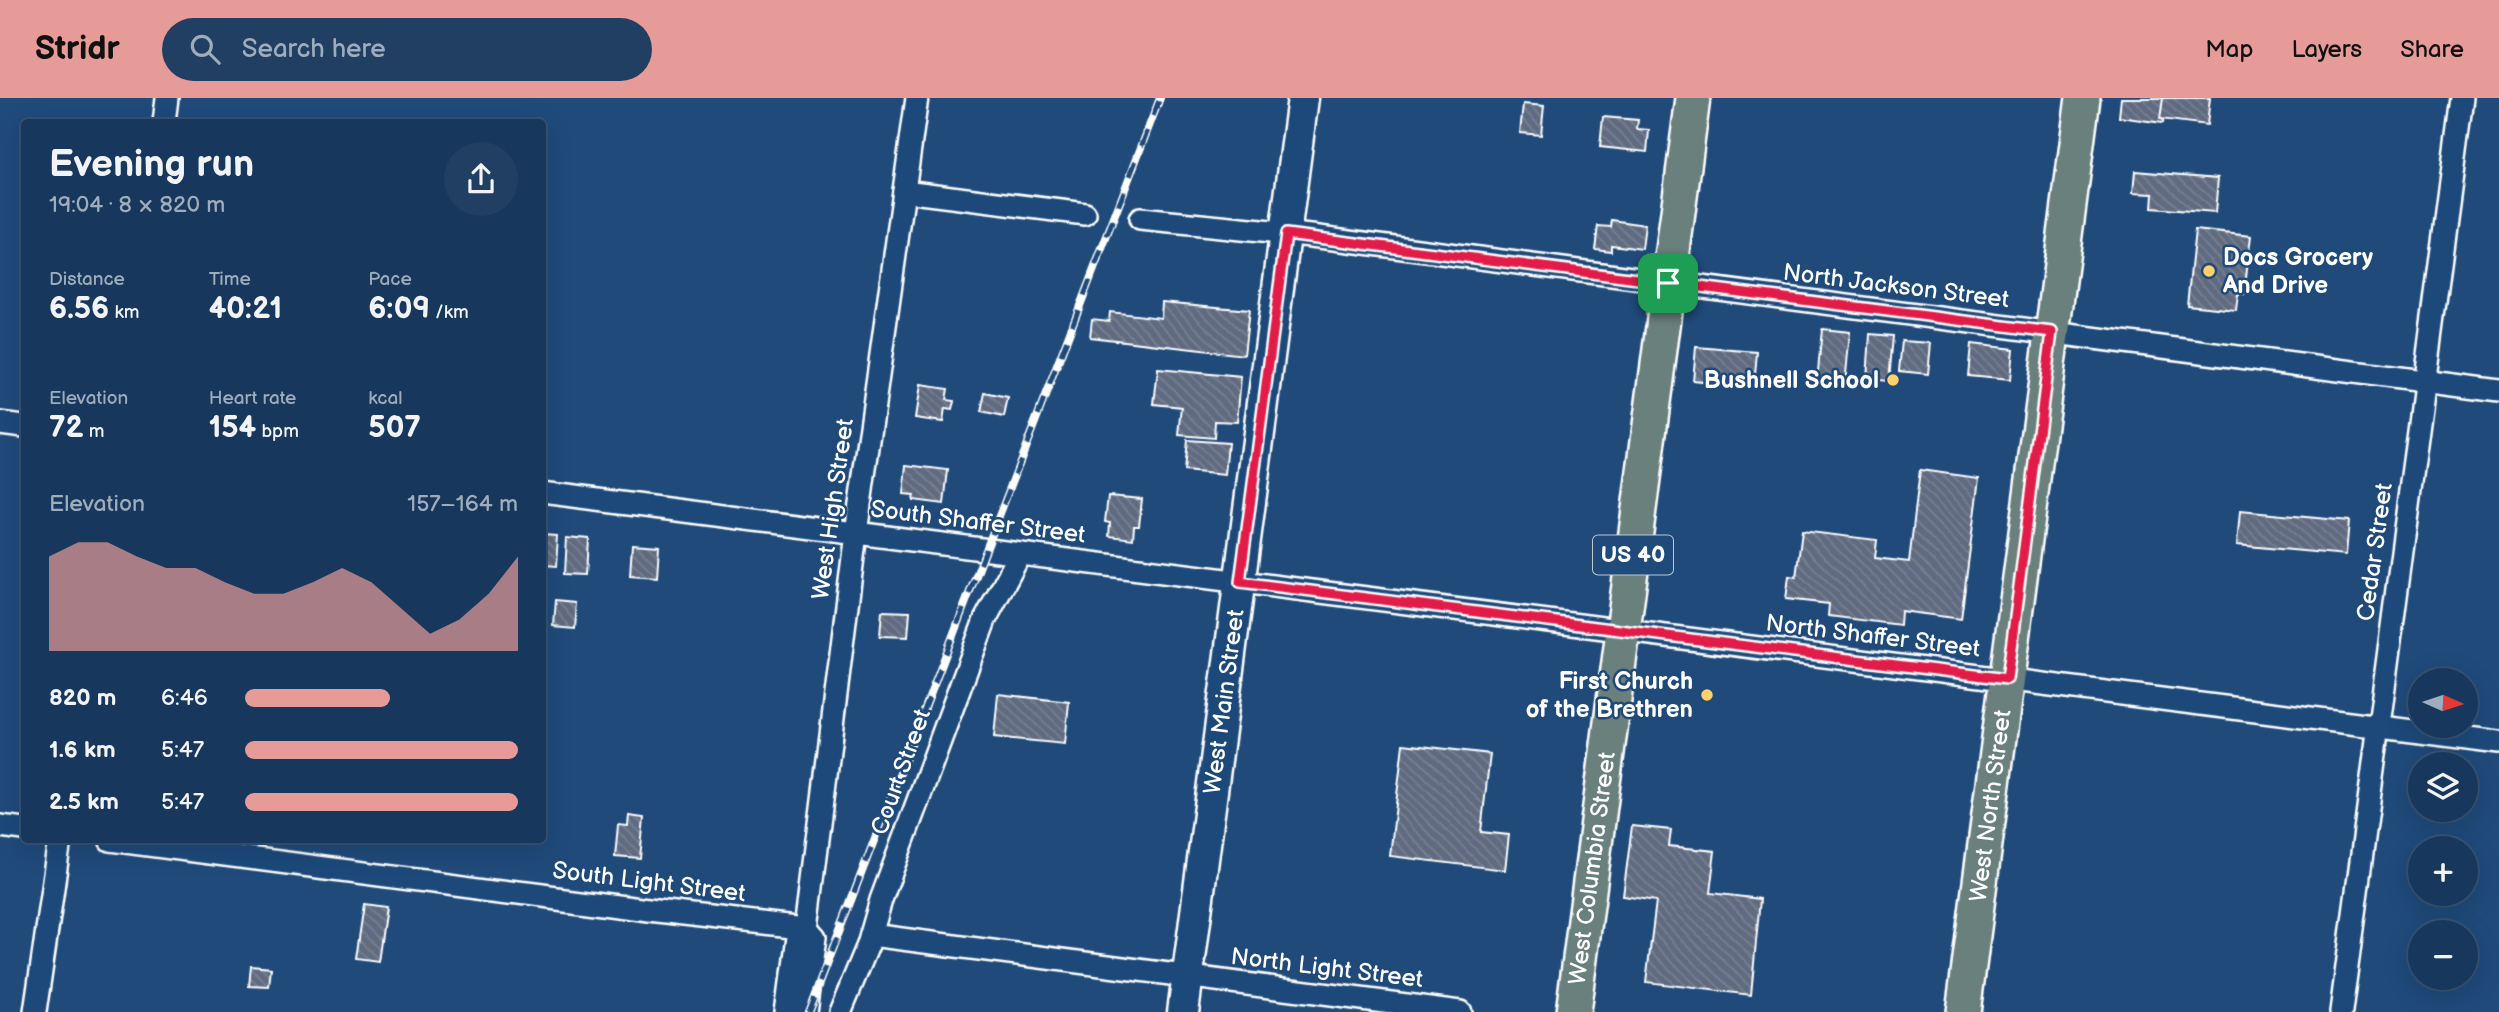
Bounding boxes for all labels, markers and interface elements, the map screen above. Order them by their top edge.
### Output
search box [162,18,652,81]
text: Stridr [35,29,120,69]
icon: search [186,30,224,68]
text: Search here [242,34,386,65]
text: Map [2205,35,2253,64]
text: Layers [2291,35,2362,64]
text: Share [2400,35,2464,64]
text: Evening run [49,142,254,187]
button: share [444,142,518,216]
text: 19:04 · 8 × 820 m [49,191,225,219]
place label: Docs Grocery And Drive [2222,243,2373,300]
pin [1638,253,1698,313]
street label: North Jackson Street [1781,258,2011,314]
marker: Docs Grocery And Drive [2201,263,2217,279]
icon: arrive [1649,264,1687,302]
text: Distance [49,268,125,291]
text: Time [209,268,251,291]
text: Pace [368,268,412,291]
text: 6.56 [49,291,109,327]
text: 40:21 [209,291,282,327]
text: 6:09 [368,291,430,327]
text: km [109,301,139,324]
text: /km [430,301,469,324]
place label: Bushnell School [1704,366,1879,395]
marker: Bushnell School [1885,372,1901,388]
text: Elevation [49,387,128,410]
text: Heart rate [209,387,296,410]
text: kcal [368,387,402,410]
text: 72 [49,410,84,446]
text: 154 [209,410,256,446]
text: 507 [368,410,421,446]
street label: West High Street [806,416,860,601]
text: m [84,420,104,443]
text: bpm [256,420,299,443]
street label: Cedar Street [2351,480,2399,623]
text: Elevation [49,490,145,518]
text: 157–164 m [407,490,518,518]
street label: South Shaffer Street [869,494,1088,550]
road number: US 40 [1593,536,1673,575]
street label: West Main Street [1197,607,1250,796]
street label: North Shaffer Street [1764,608,1982,664]
place label: First Church of the Brethren [1526,667,1693,724]
north arrow [2408,668,2478,738]
map controls [2408,668,2478,990]
text: 820 m [49,684,116,712]
text: 6:46 [161,684,208,712]
marker: First Church of the Brethren [1699,687,1715,703]
street label: Court Street [865,704,937,839]
street label: West North Street [1963,707,2017,904]
text: 1.6 km [49,736,116,764]
text: 5:47 [161,736,204,764]
street label: West Columbia Street [1562,749,1622,986]
button: layers [2408,752,2478,822]
text: 2.5 km [49,788,119,816]
text: 5:47 [161,788,204,816]
button: + [2408,836,2478,906]
street label: South Light Street [551,856,748,908]
button: − [2408,920,2478,990]
street label: North Light Street [1229,942,1425,994]

